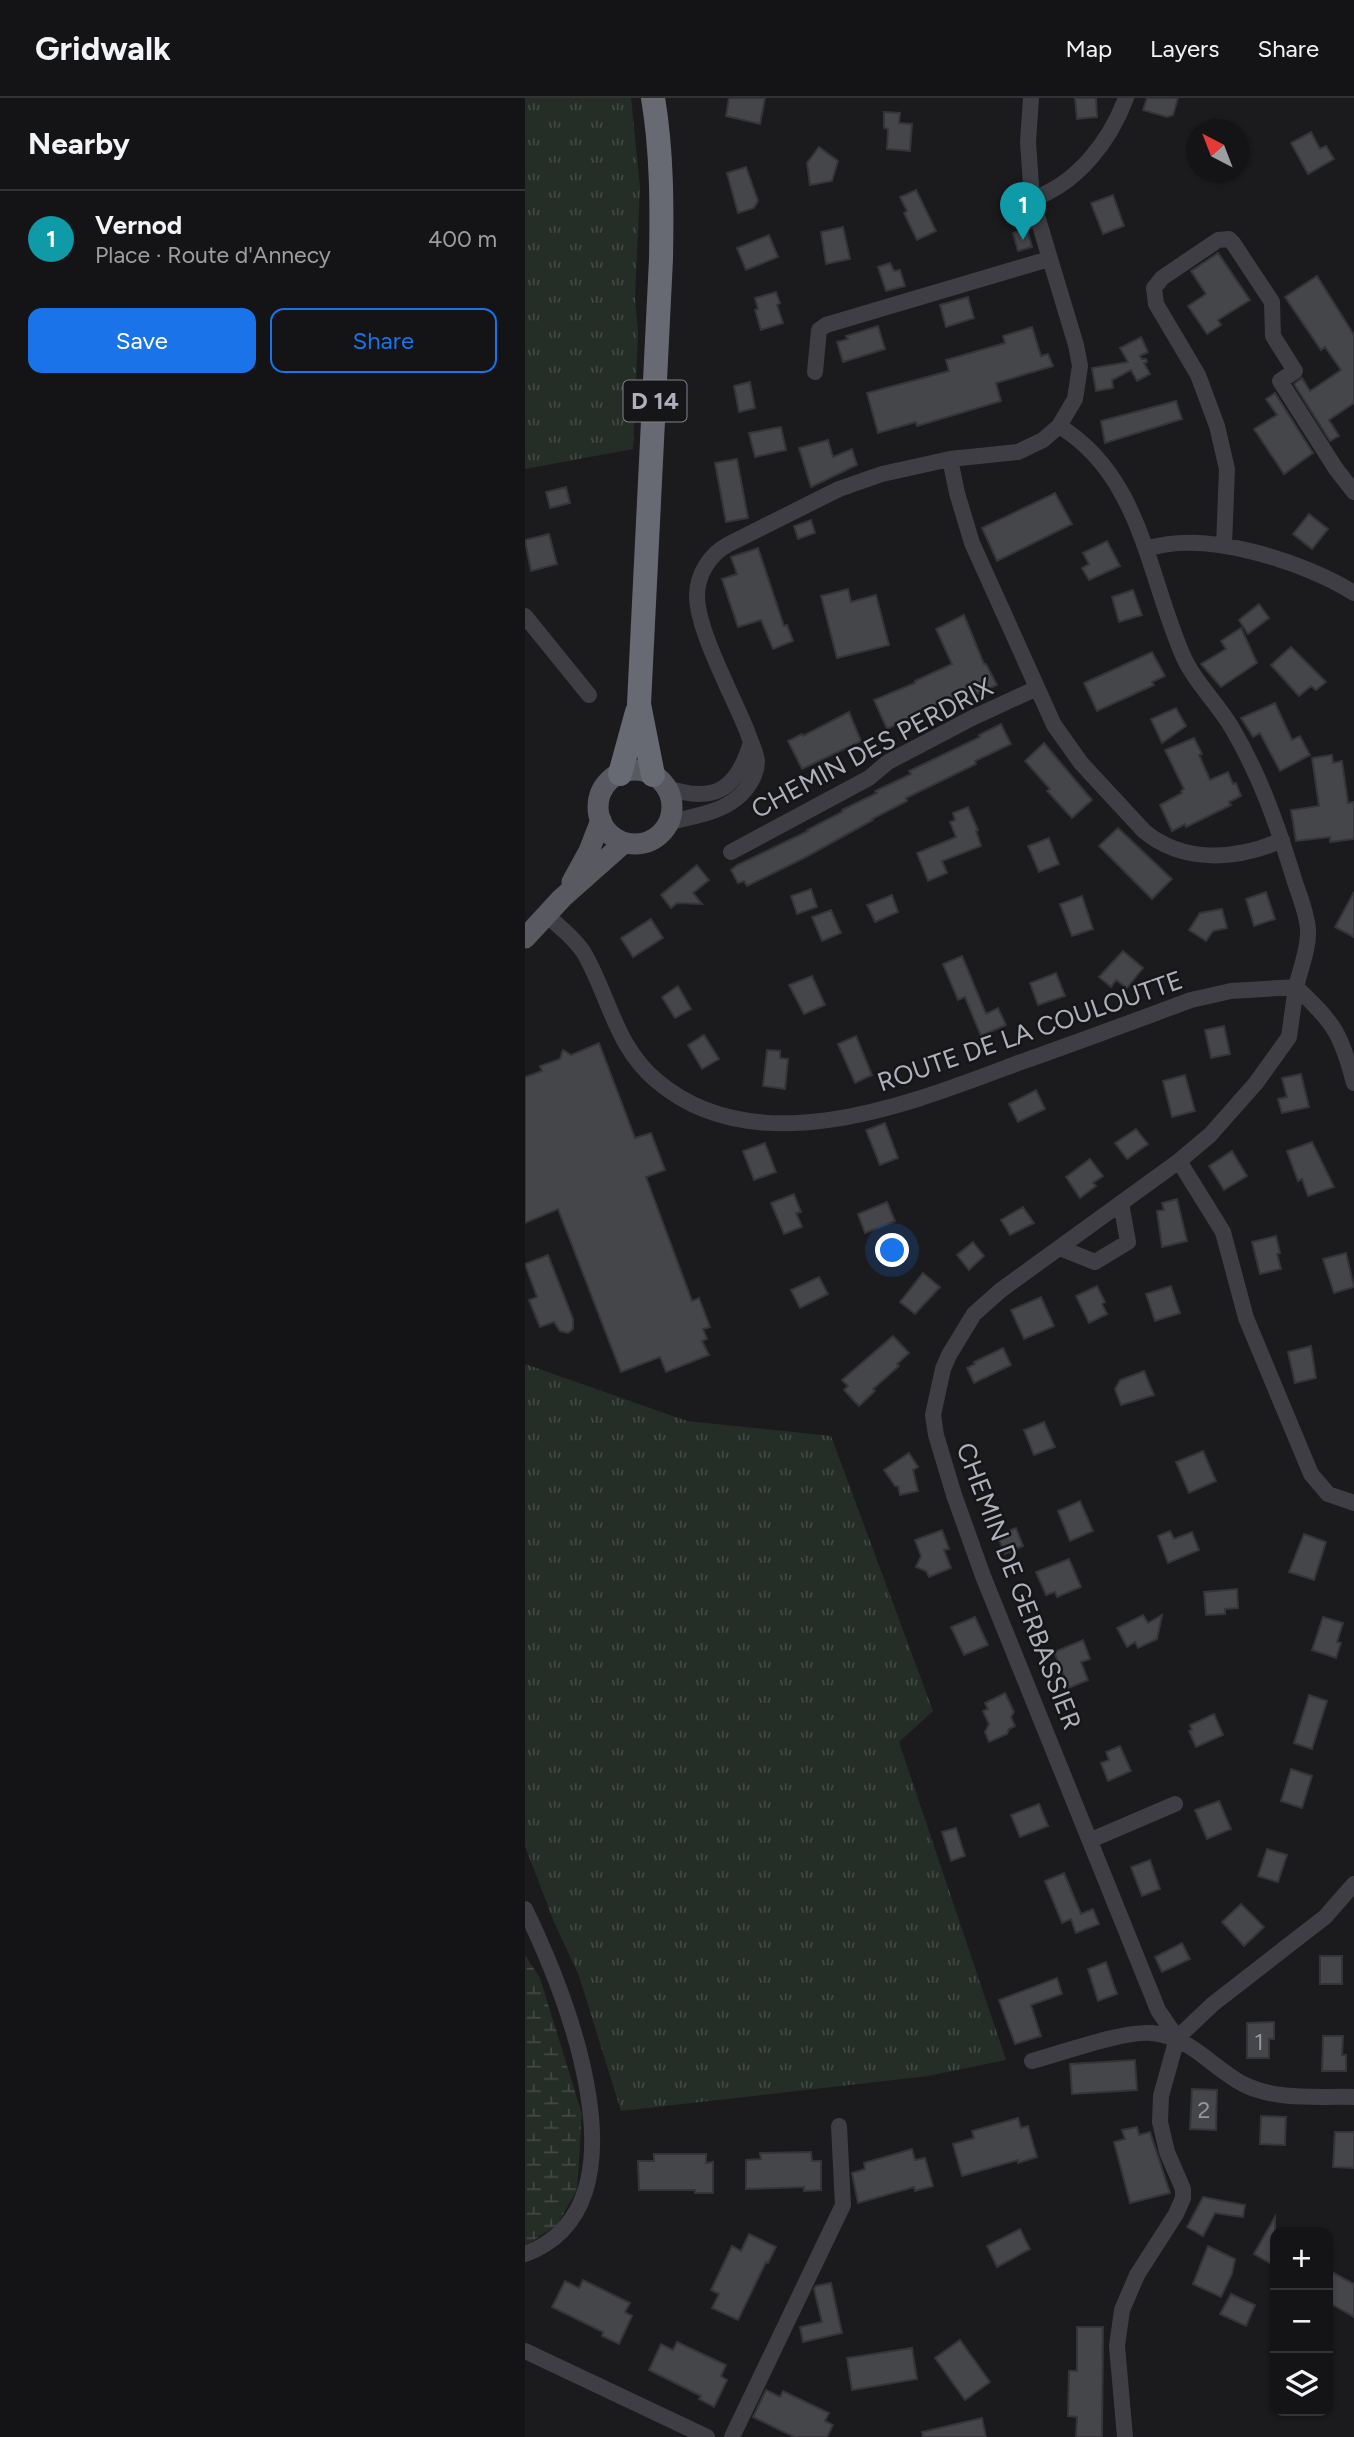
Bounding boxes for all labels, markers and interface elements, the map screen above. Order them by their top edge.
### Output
text: Gridwalk [35,29,171,68]
text: Map [1065,34,1112,63]
text: Layers [1150,34,1219,63]
text: Share [1257,34,1319,63]
north arrow [1186,119,1249,182]
text: Nearby [28,125,130,162]
pin: 1 [1000,182,1046,240]
text: Vernod [95,209,182,241]
text: 1 [46,225,56,253]
text: 400 m [428,225,497,253]
text: Place · Route d'Annecy [95,241,331,269]
button: Save [28,308,256,373]
button: Share [270,308,497,373]
road number: D 14 [624,380,687,422]
street label: CHEMIN DES PERDRIX [746,671,998,825]
street label: ROUTE DE LA COULOUTTE [873,964,1187,1098]
your location [875,1233,909,1267]
street label: CHEMIN DE GERBASSIER [949,1438,1089,1734]
house number: 1 [1254,2028,1264,2056]
house number: 2 [1198,2096,1210,2124]
map controls [1270,2227,1333,2416]
button: + [1270,2227,1333,2290]
button: − [1270,2290,1333,2353]
button: layers [1270,2353,1333,2416]

